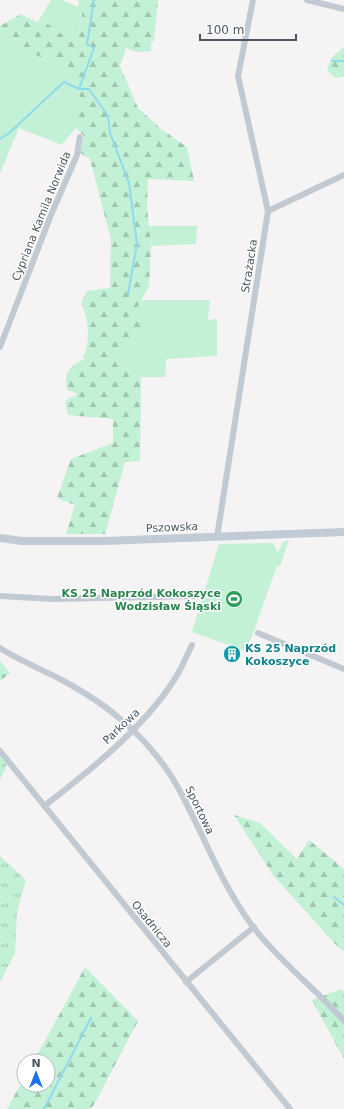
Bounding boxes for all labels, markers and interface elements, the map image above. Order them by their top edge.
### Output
scale bar [200,16,296,42]
text: 100 m [206,23,244,37]
street label: Cypriana Kamila Norwida [9,149,73,283]
street label: Strażacka [239,238,260,294]
street label: Pszowska [146,520,198,535]
place label: KS 25 Naprzód Kokoszyce Wodzisław Śląski [61,587,221,613]
sports icon: KS 25 Naprzód Kokoszyce Wodzisław Śląski [224,589,244,609]
place label: KS 25 Naprzód Kokoszyce [245,642,336,668]
building icon: KS 25 Naprzód Kokoszyce [222,644,242,664]
street label: Parkowa [100,706,142,747]
street label: Sportowa [182,784,217,836]
street label: Osadnicza [129,898,175,950]
north arrow [16,1053,56,1093]
text: N [31,1057,41,1070]

